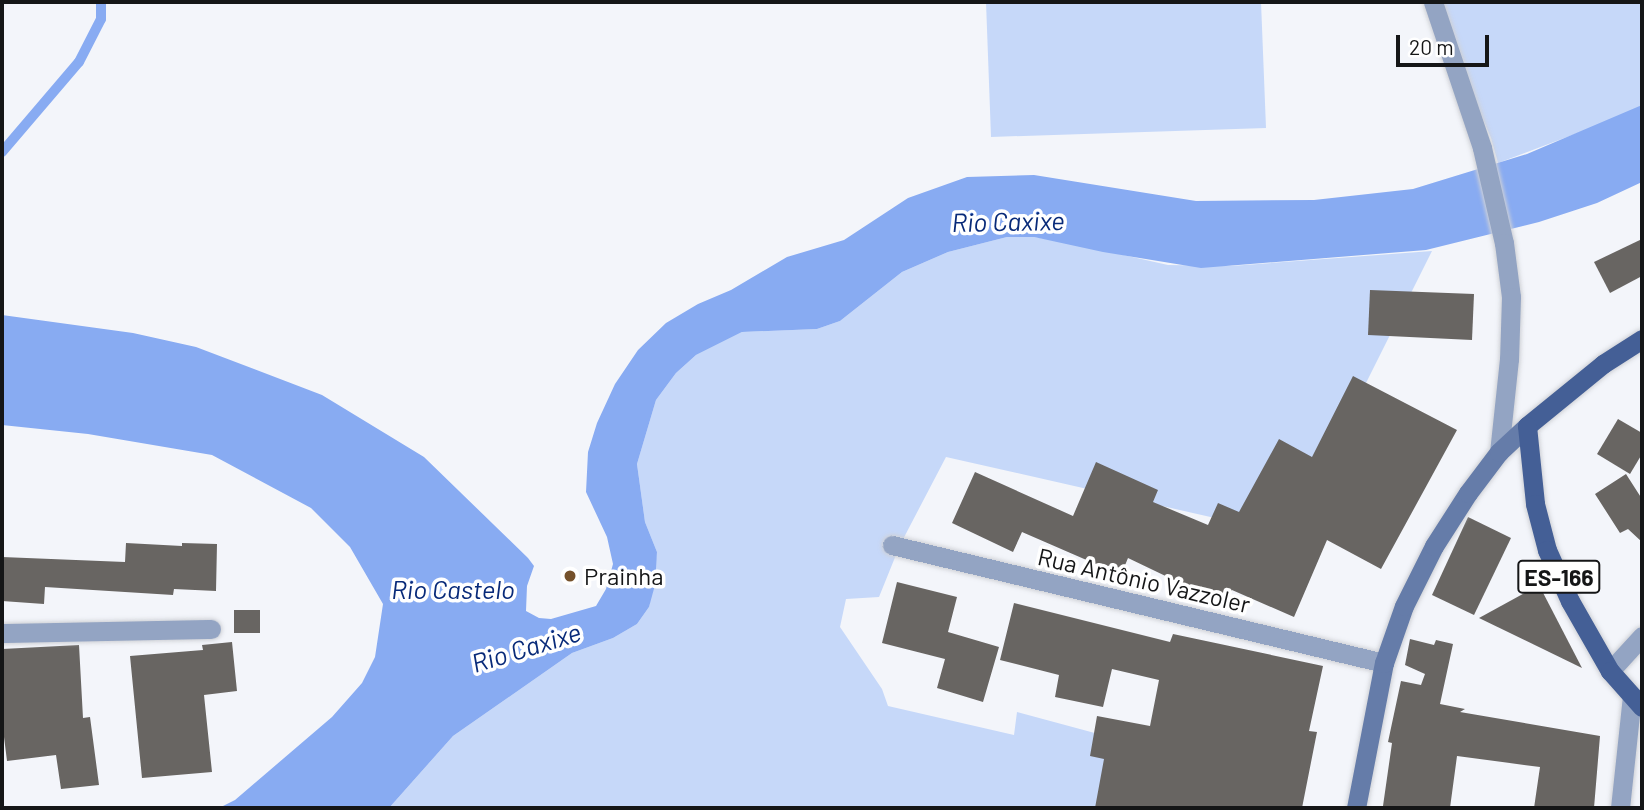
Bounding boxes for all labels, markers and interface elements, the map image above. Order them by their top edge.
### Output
scale bar [1399,21,1492,65]
text: 20 m [1409,34,1454,59]
water label: Rio Caxixe [951,204,1065,238]
street label: Rua Antônio Vazzoler [1035,542,1253,618]
road number: ES-166 [1517,558,1601,596]
place label: Prainha [584,562,663,590]
marker: Prainha [562,568,578,584]
water label: Rio Castelo [391,573,515,605]
water label: Rio Caxixe [467,616,585,678]

